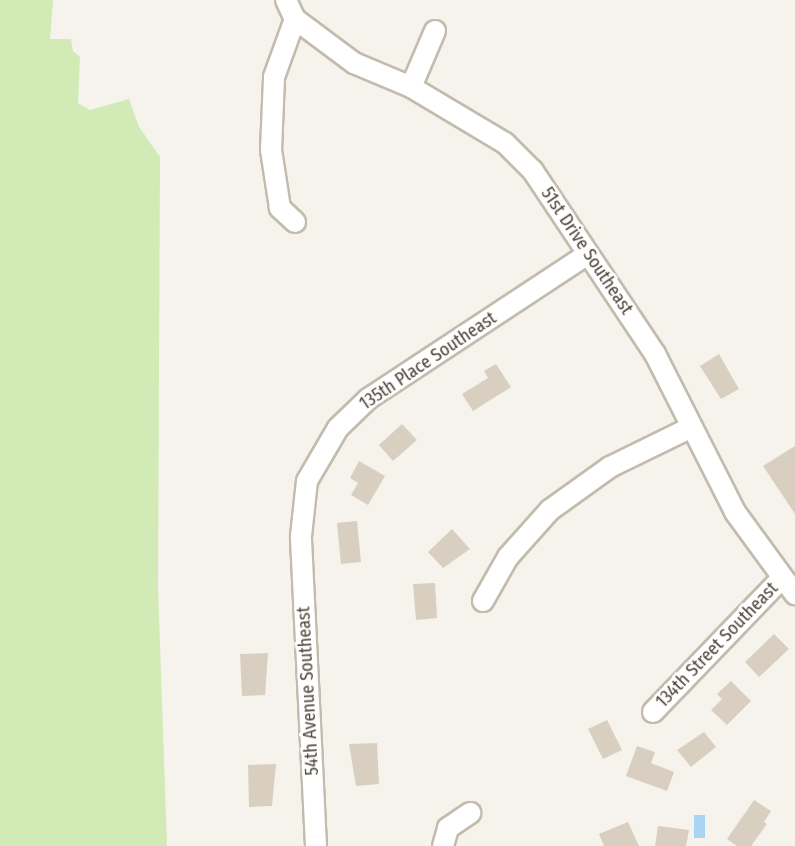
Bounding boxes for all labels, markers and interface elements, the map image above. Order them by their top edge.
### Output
street label: 51st Drive Southeast [536,183,638,319]
street label: 135th Place Southeast [356,307,500,415]
street label: 134th Street Southeast [652,578,782,712]
street label: 54th Avenue Southeast [293,606,323,776]

